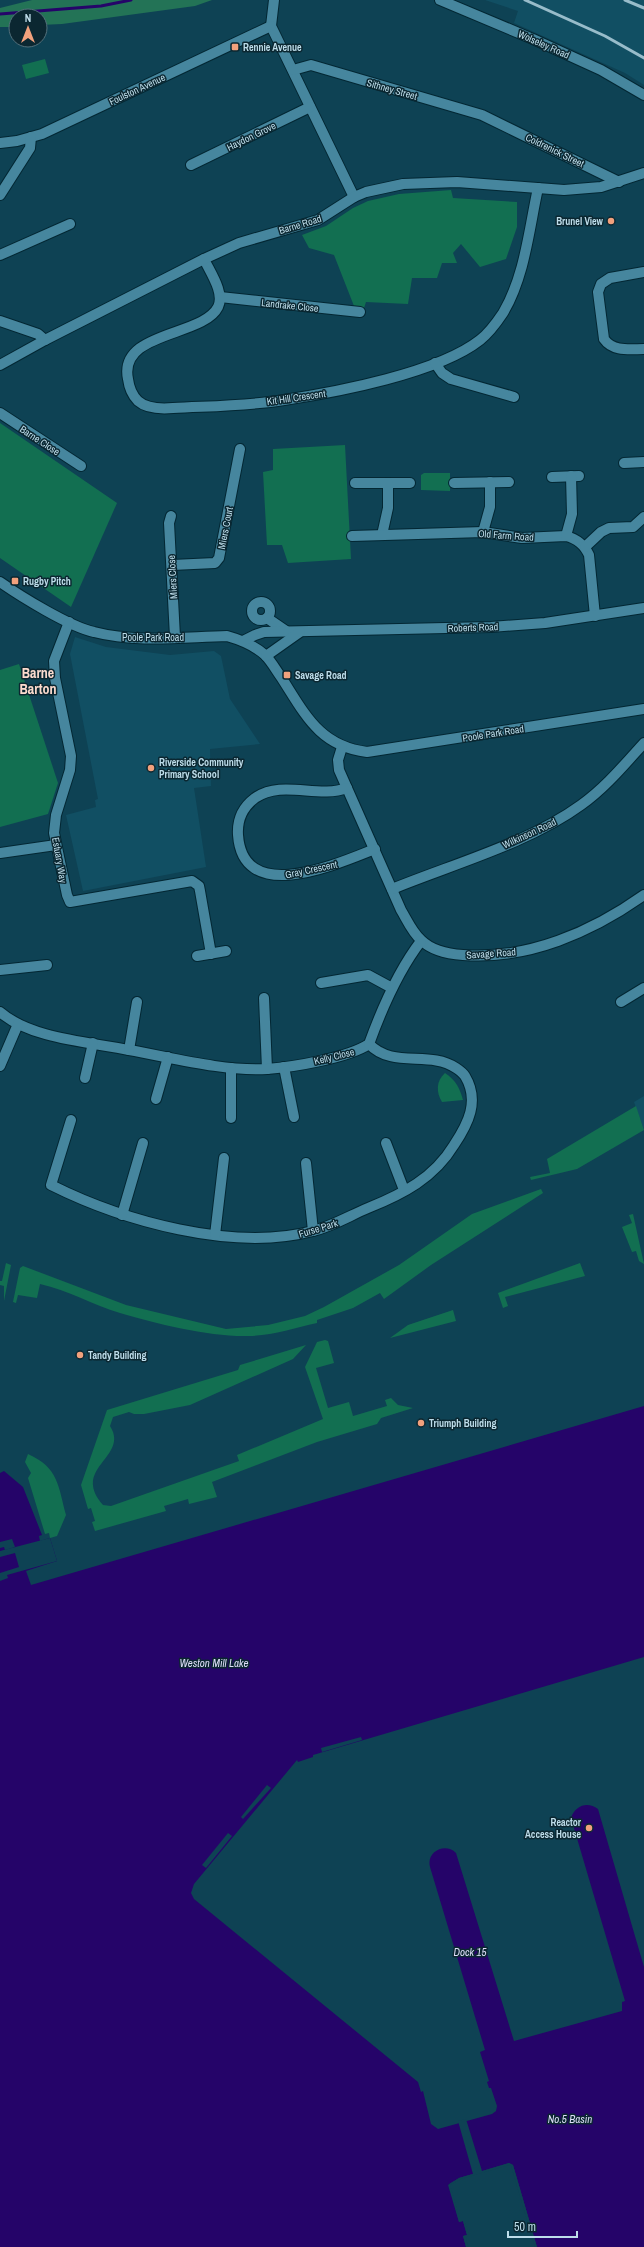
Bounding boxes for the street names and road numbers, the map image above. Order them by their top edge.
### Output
street label: Wolseley Road [516,27,572,62]
street label: Foulston Avenue [107,71,168,108]
street label: Sithney Street [365,76,419,103]
street label: Haydon Grove [225,119,278,154]
street label: Coldrenick Street [523,131,587,170]
street label: Barne Road [277,212,323,237]
street label: Landrake Close [261,296,320,315]
street label: Kit Hill Crescent [266,387,327,408]
street label: Barne Close [17,423,63,458]
street label: Miers Court [215,505,236,550]
street label: Old Farm Road [478,527,534,544]
street label: Miers Close [165,554,180,599]
street label: Roberts Road [448,620,499,635]
street label: Poole Park Road [122,631,184,644]
street label: Poole Park Road [461,722,525,745]
street label: Wilkinson Road [500,815,558,852]
street label: Estuary Way [49,836,70,885]
street label: Gray Crescent [284,857,339,881]
street label: Savage Road [466,945,516,962]
street label: Kelly Close [313,1045,356,1068]
street label: Furse Park [297,1216,340,1241]

